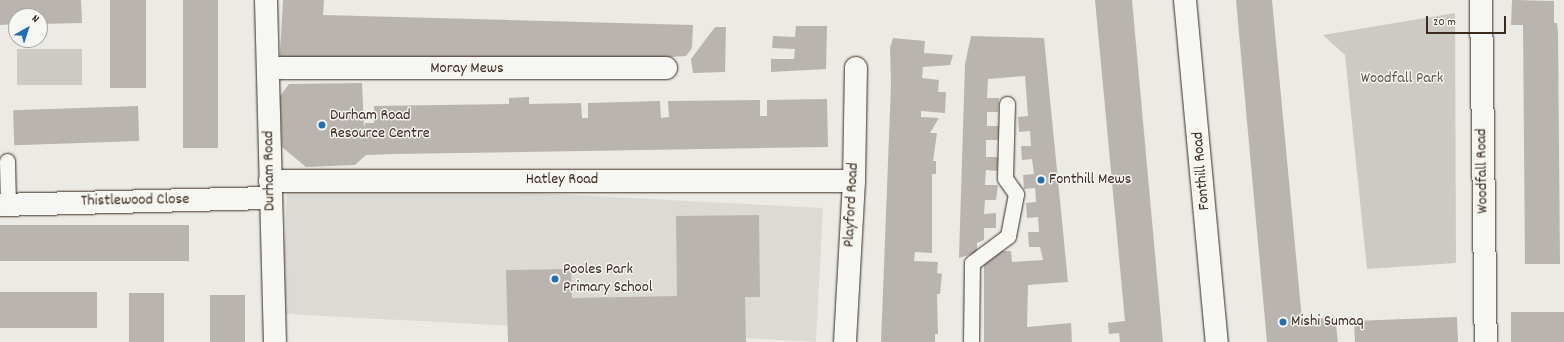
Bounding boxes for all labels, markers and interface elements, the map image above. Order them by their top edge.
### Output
north arrow [8,8,48,48]
scale bar [1428,8,1508,34]
text: N [28,12,42,27]
text: 20 m [1433,14,1456,31]
street label: Moray Mews [430,59,504,79]
park label: Woodfall Park [1361,69,1443,89]
place label: Durham Road Resource Centre [330,106,430,144]
marker: Durham Road Resource Centre [317,120,327,130]
street label: Woodfall Road [1473,128,1493,214]
street label: Durham Road [260,131,280,211]
street label: Fonthill Road [1189,131,1215,211]
street label: Playford Road [840,162,864,248]
street label: Hatley Road [526,170,598,190]
place label: Fonthill Mews [1049,170,1132,190]
marker: Fonthill Mews [1036,175,1046,185]
street label: Thistlewood Close [81,190,189,212]
place label: Pooles Park Primary School [563,260,653,298]
marker: Pooles Park Primary School [550,274,560,284]
place label: Mishi Sumaq [1291,312,1364,332]
marker: Mishi Sumaq [1278,317,1288,327]

